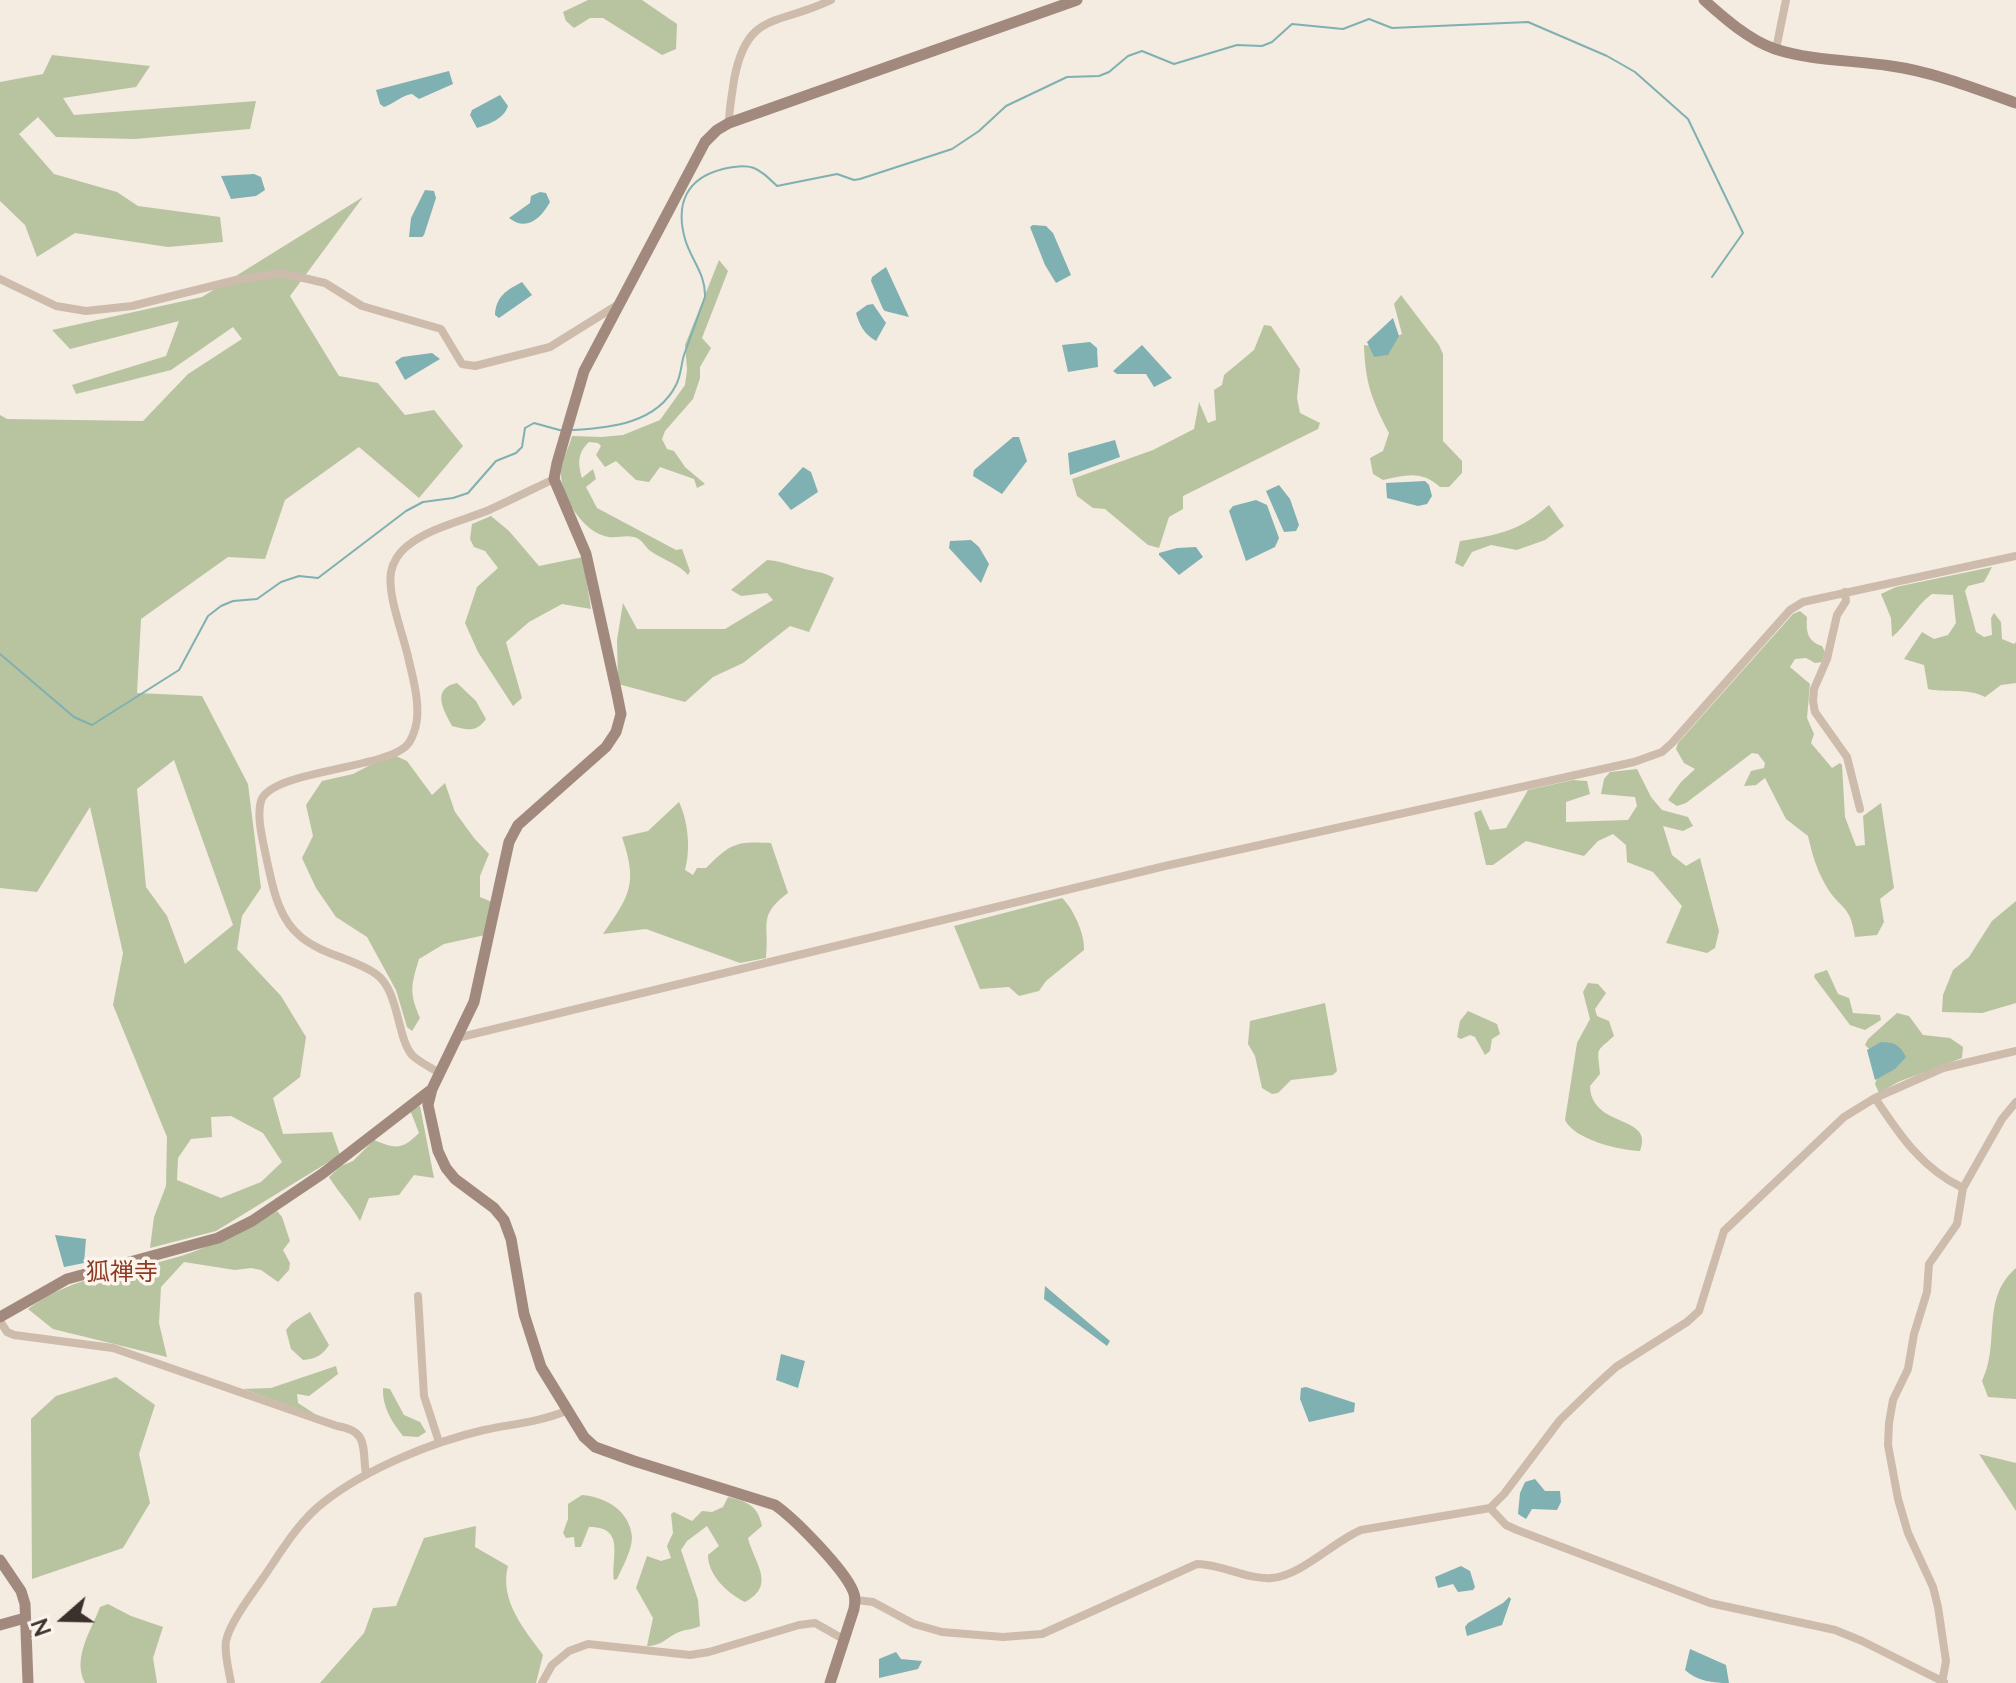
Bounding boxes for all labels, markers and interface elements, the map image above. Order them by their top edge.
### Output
district label: 狐禅寺 [86,1258,158,1286]
north arrow [24,1579,104,1659]
text: N [25,1615,57,1640]

